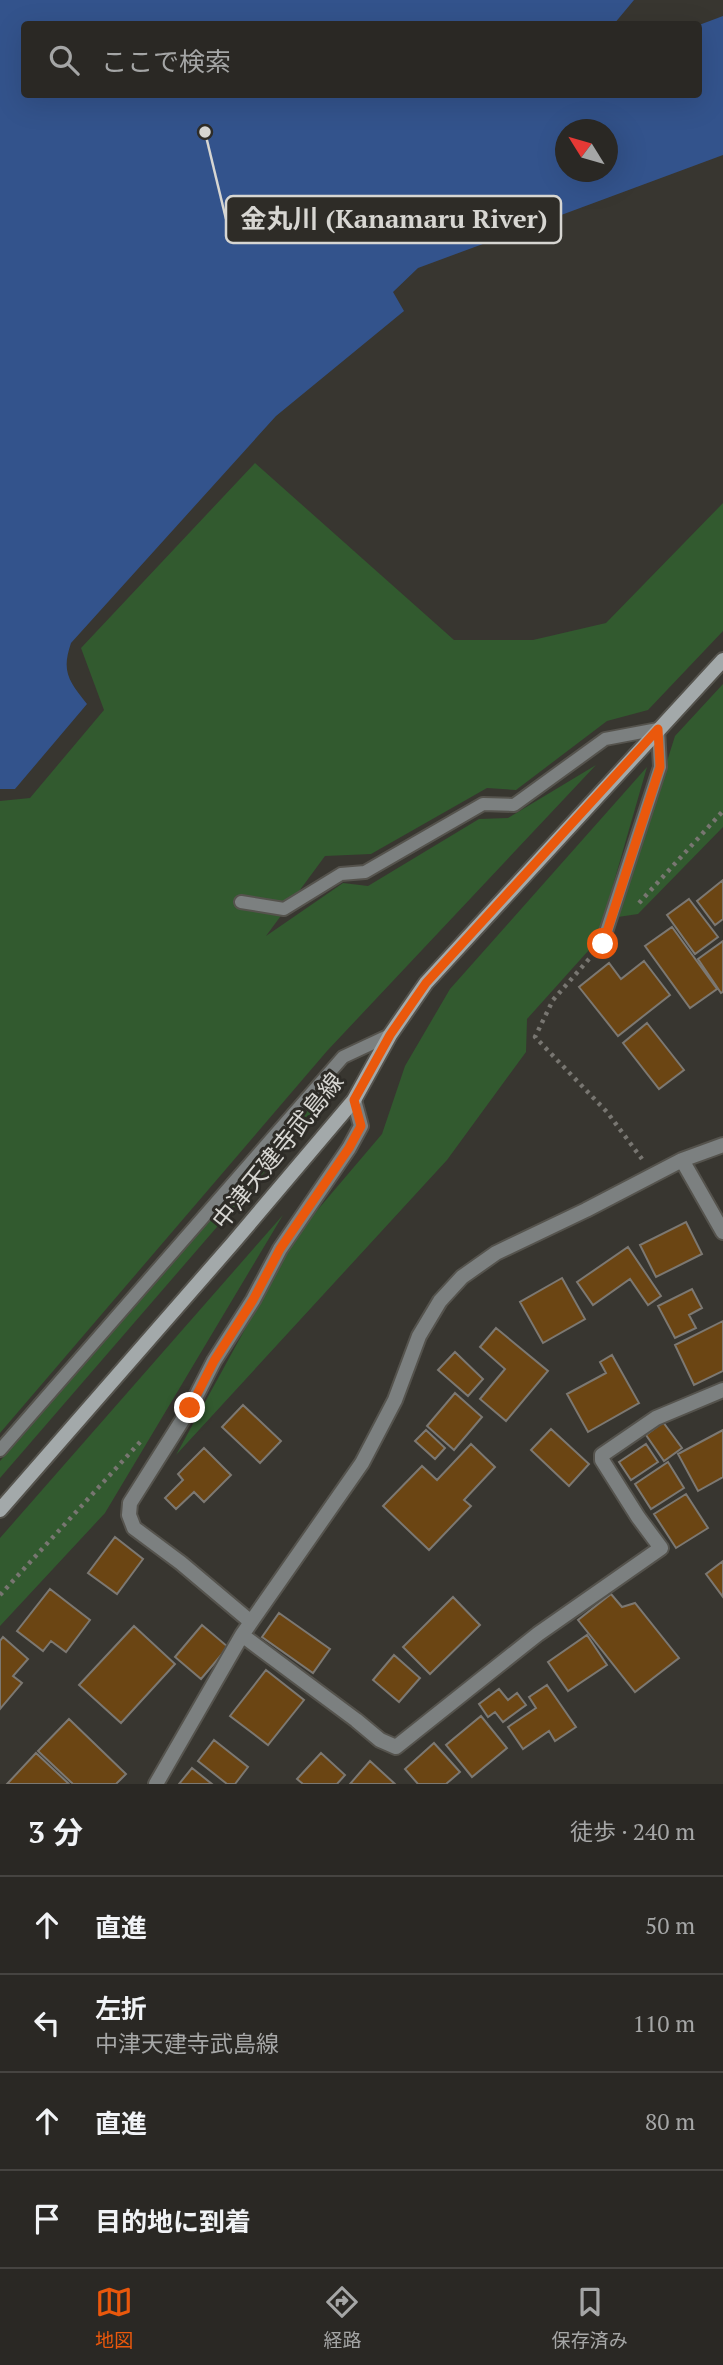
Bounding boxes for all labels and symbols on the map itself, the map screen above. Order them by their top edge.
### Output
north arrow [555,119,618,182]
callout: 金丸川 (Kanamaru River) [226,196,561,243]
text: 金丸川 (Kanamaru River) [240,201,548,235]
route start [587,928,618,959]
street label: 中津天建寺武島線 [204,1066,350,1235]
route end [174,1392,205,1423]

